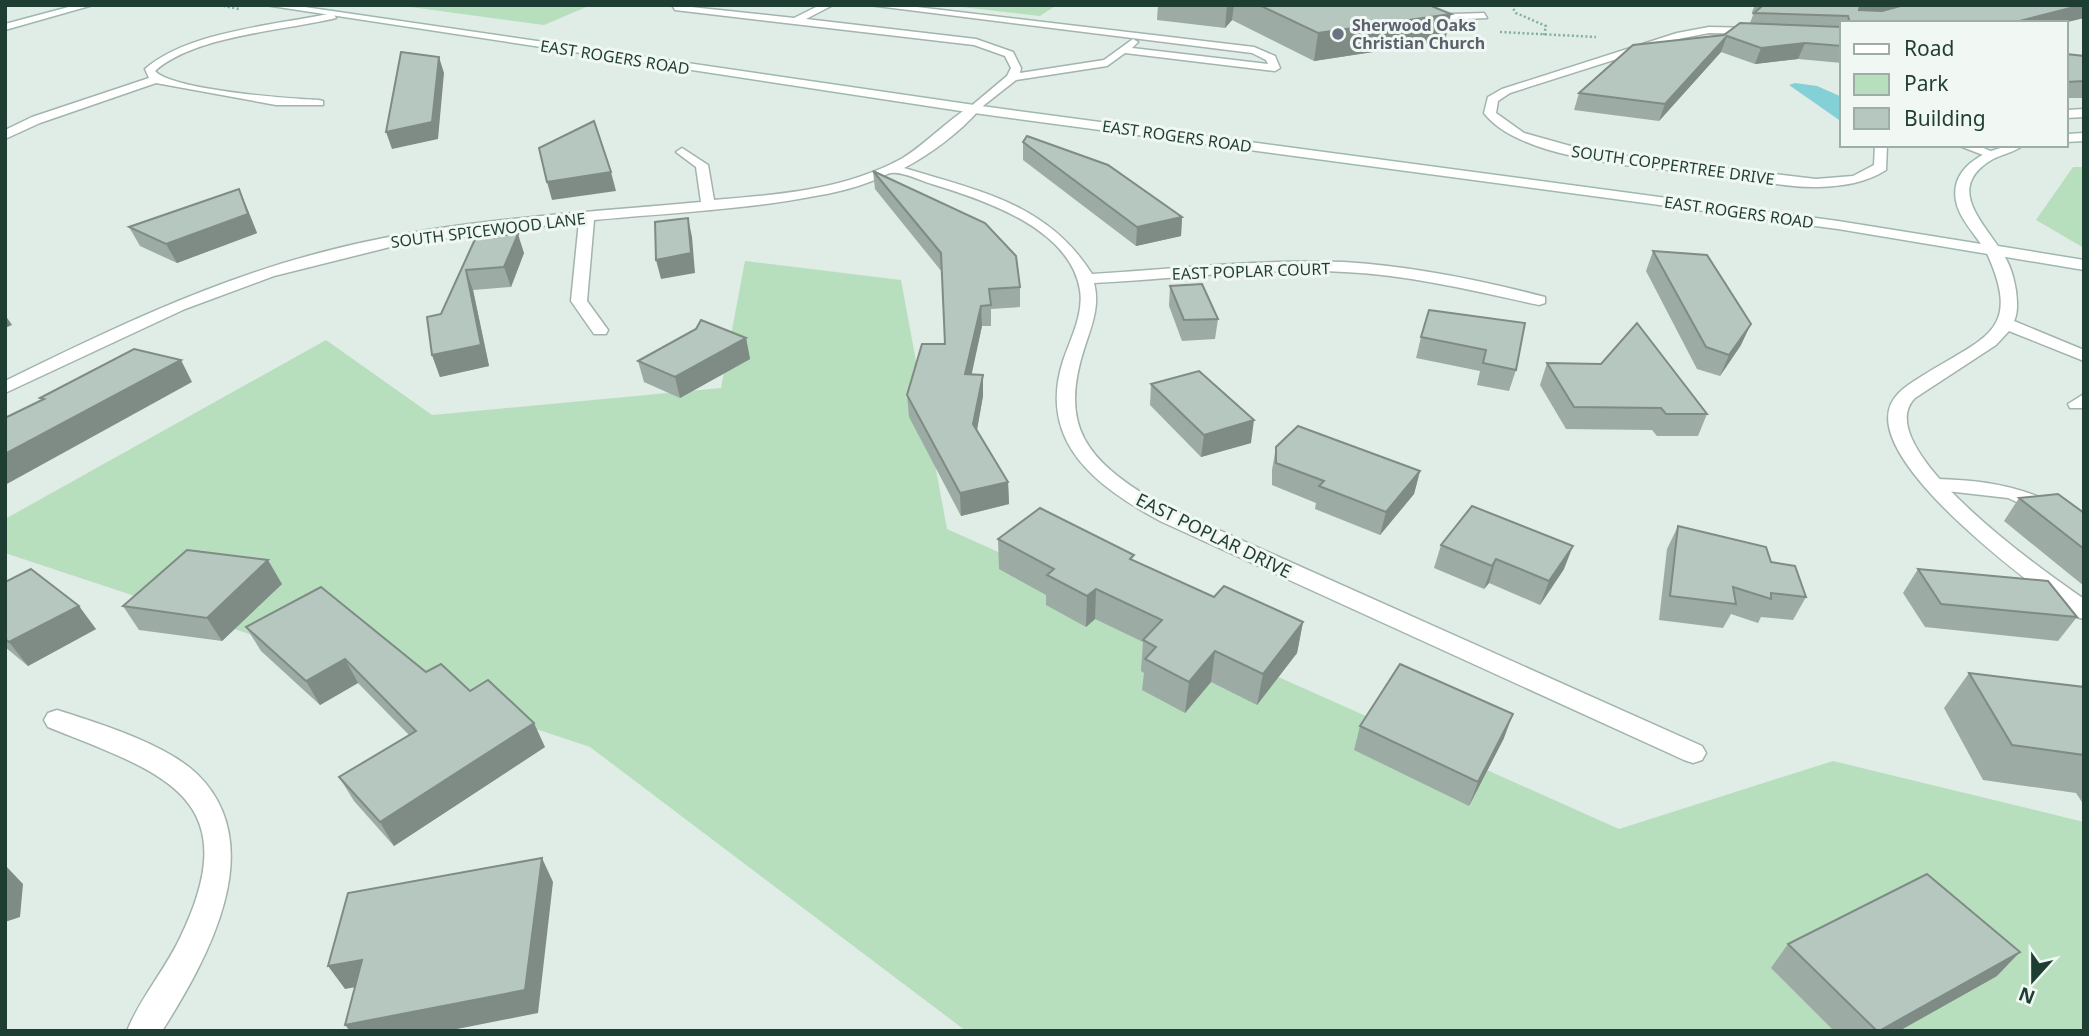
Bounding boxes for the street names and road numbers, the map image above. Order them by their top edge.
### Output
street label: EAST ROGERS ROAD [539,34,691,80]
street label: EAST ROGERS ROAD [1101,115,1253,157]
street label: SOUTH COPPERTREE DRIVE [1570,140,1776,190]
street label: EAST ROGERS ROAD [1663,191,1815,233]
street label: SOUTH SPICEWOOD LANE [389,207,587,253]
street label: EAST POPLAR COURT [1171,257,1331,285]
street label: EAST POPLAR DRIVE [1132,487,1296,583]

